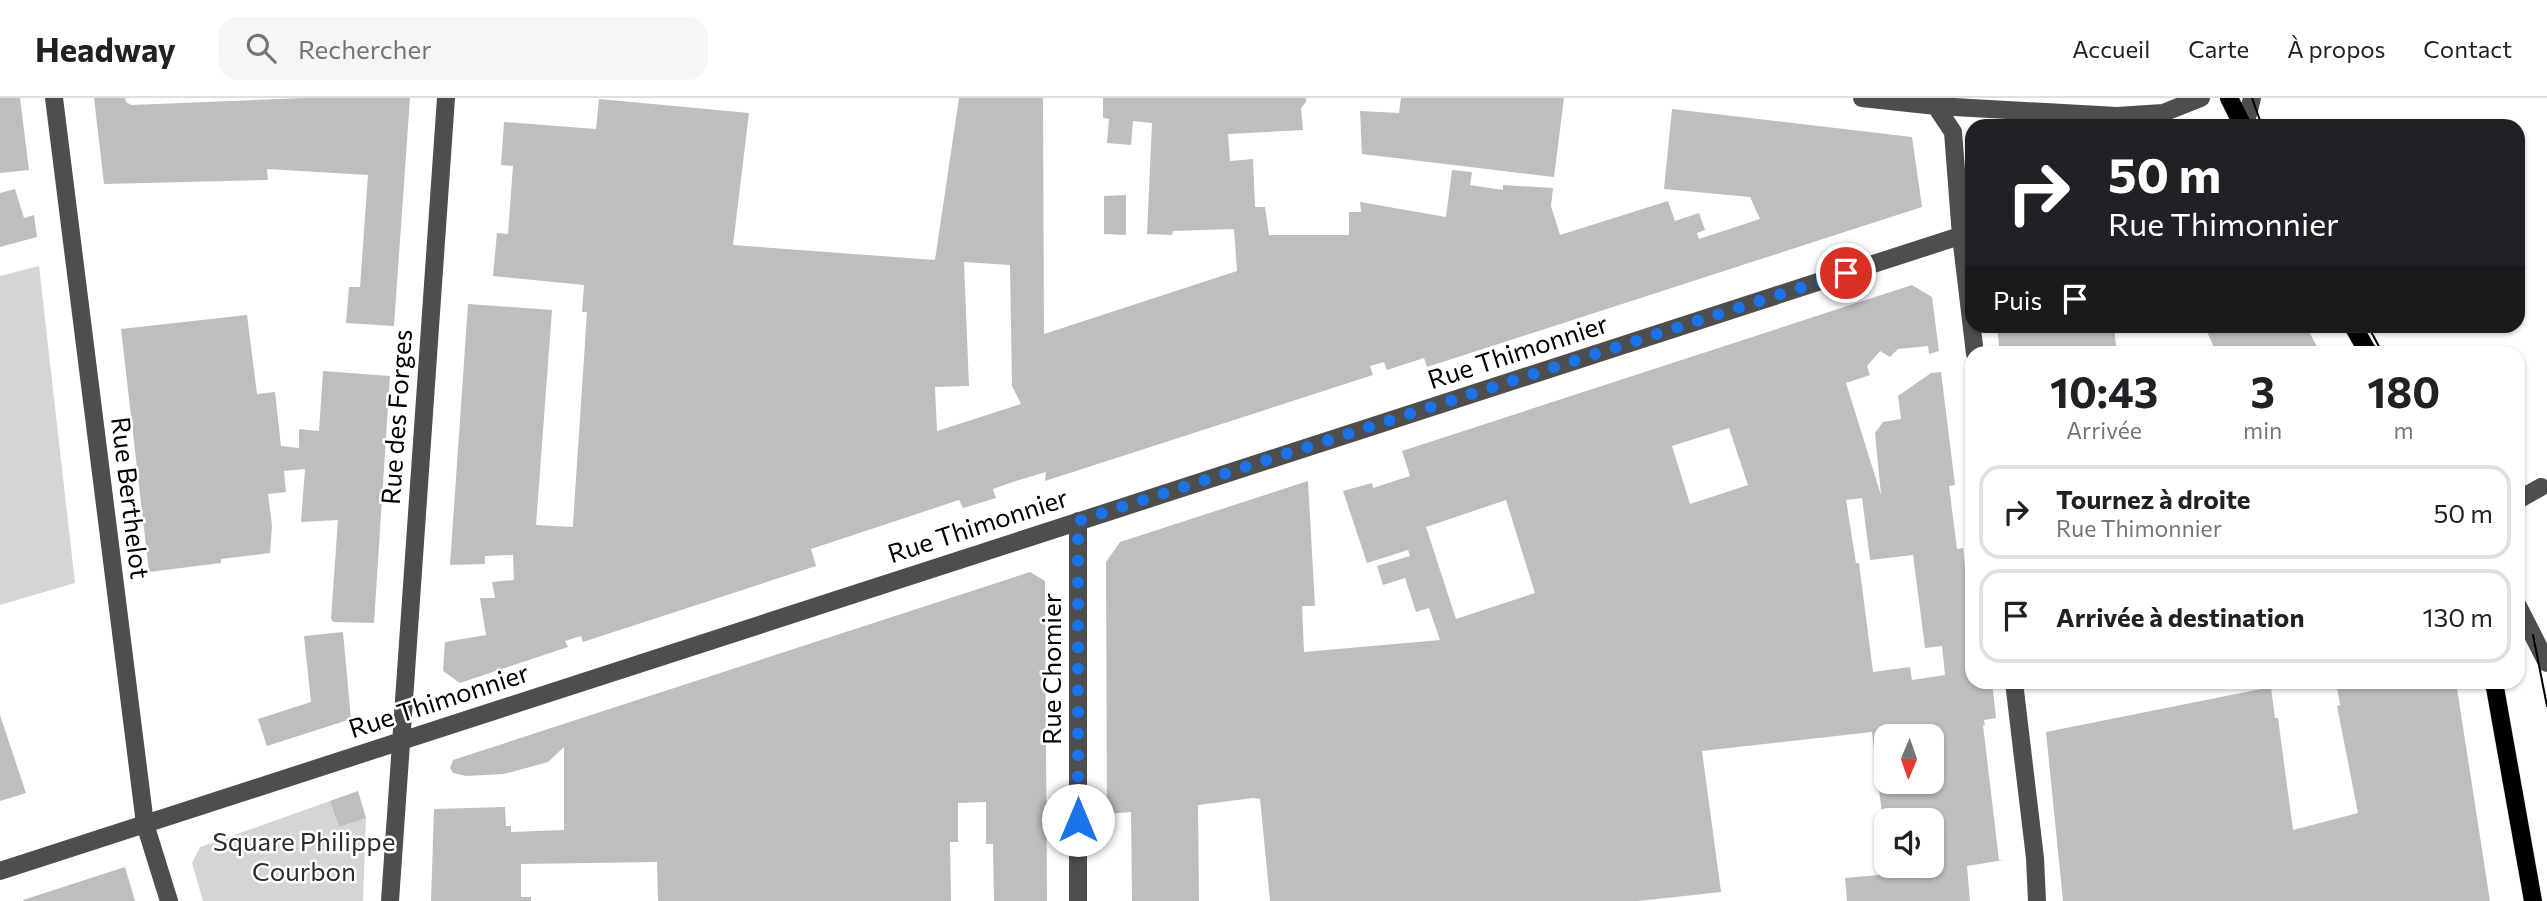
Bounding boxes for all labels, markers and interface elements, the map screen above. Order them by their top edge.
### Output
search box [218,17,708,80]
text: Headway [35,28,176,69]
icon: search [242,29,280,67]
text: Rechercher [298,33,432,64]
text: Accueil [2072,34,2150,63]
text: Carte [2188,34,2249,63]
text: À propos [2287,34,2385,63]
text: Contact [2423,34,2512,63]
text: 50 m [2108,143,2221,203]
icon: right [1993,147,2084,238]
text: Rue Thimonnier [2108,203,2339,243]
pin [1816,243,1876,303]
icon: arrive [1827,254,1865,292]
icon: arrive [2056,280,2094,318]
text: Puis [1993,284,2042,315]
street label: Rue Thimonnier [1424,307,1612,394]
street label: Rue des Forges [374,328,417,506]
text: 10:43 [2050,365,2158,417]
text: 3 [2250,365,2275,417]
text: 180 [2367,365,2440,417]
street label: Rue Berthelot [106,415,157,581]
text: Arrivée [2066,416,2142,444]
text: min [2243,416,2282,444]
text: m [2394,416,2414,444]
street label: Rue Thimonnier [884,481,1072,568]
text: Tournez à droite [2056,483,2251,514]
icon: right [1997,493,2035,531]
text: 50 m [2433,497,2493,528]
text: Rue Thimonnier [2056,514,2222,542]
street label: Rue Chomier [1035,593,1066,745]
icon: arrive [1997,597,2035,635]
text: Arrivée à destination [2056,601,2304,632]
text: 130 m [2422,601,2493,632]
street label: Rue Thimonnier [345,656,533,743]
north arrow [1874,724,1944,794]
map controls [1874,724,1944,878]
position arrow [1041,783,1115,857]
button: sound [1874,808,1944,878]
park label: Square Philippe Courbon [213,825,395,886]

